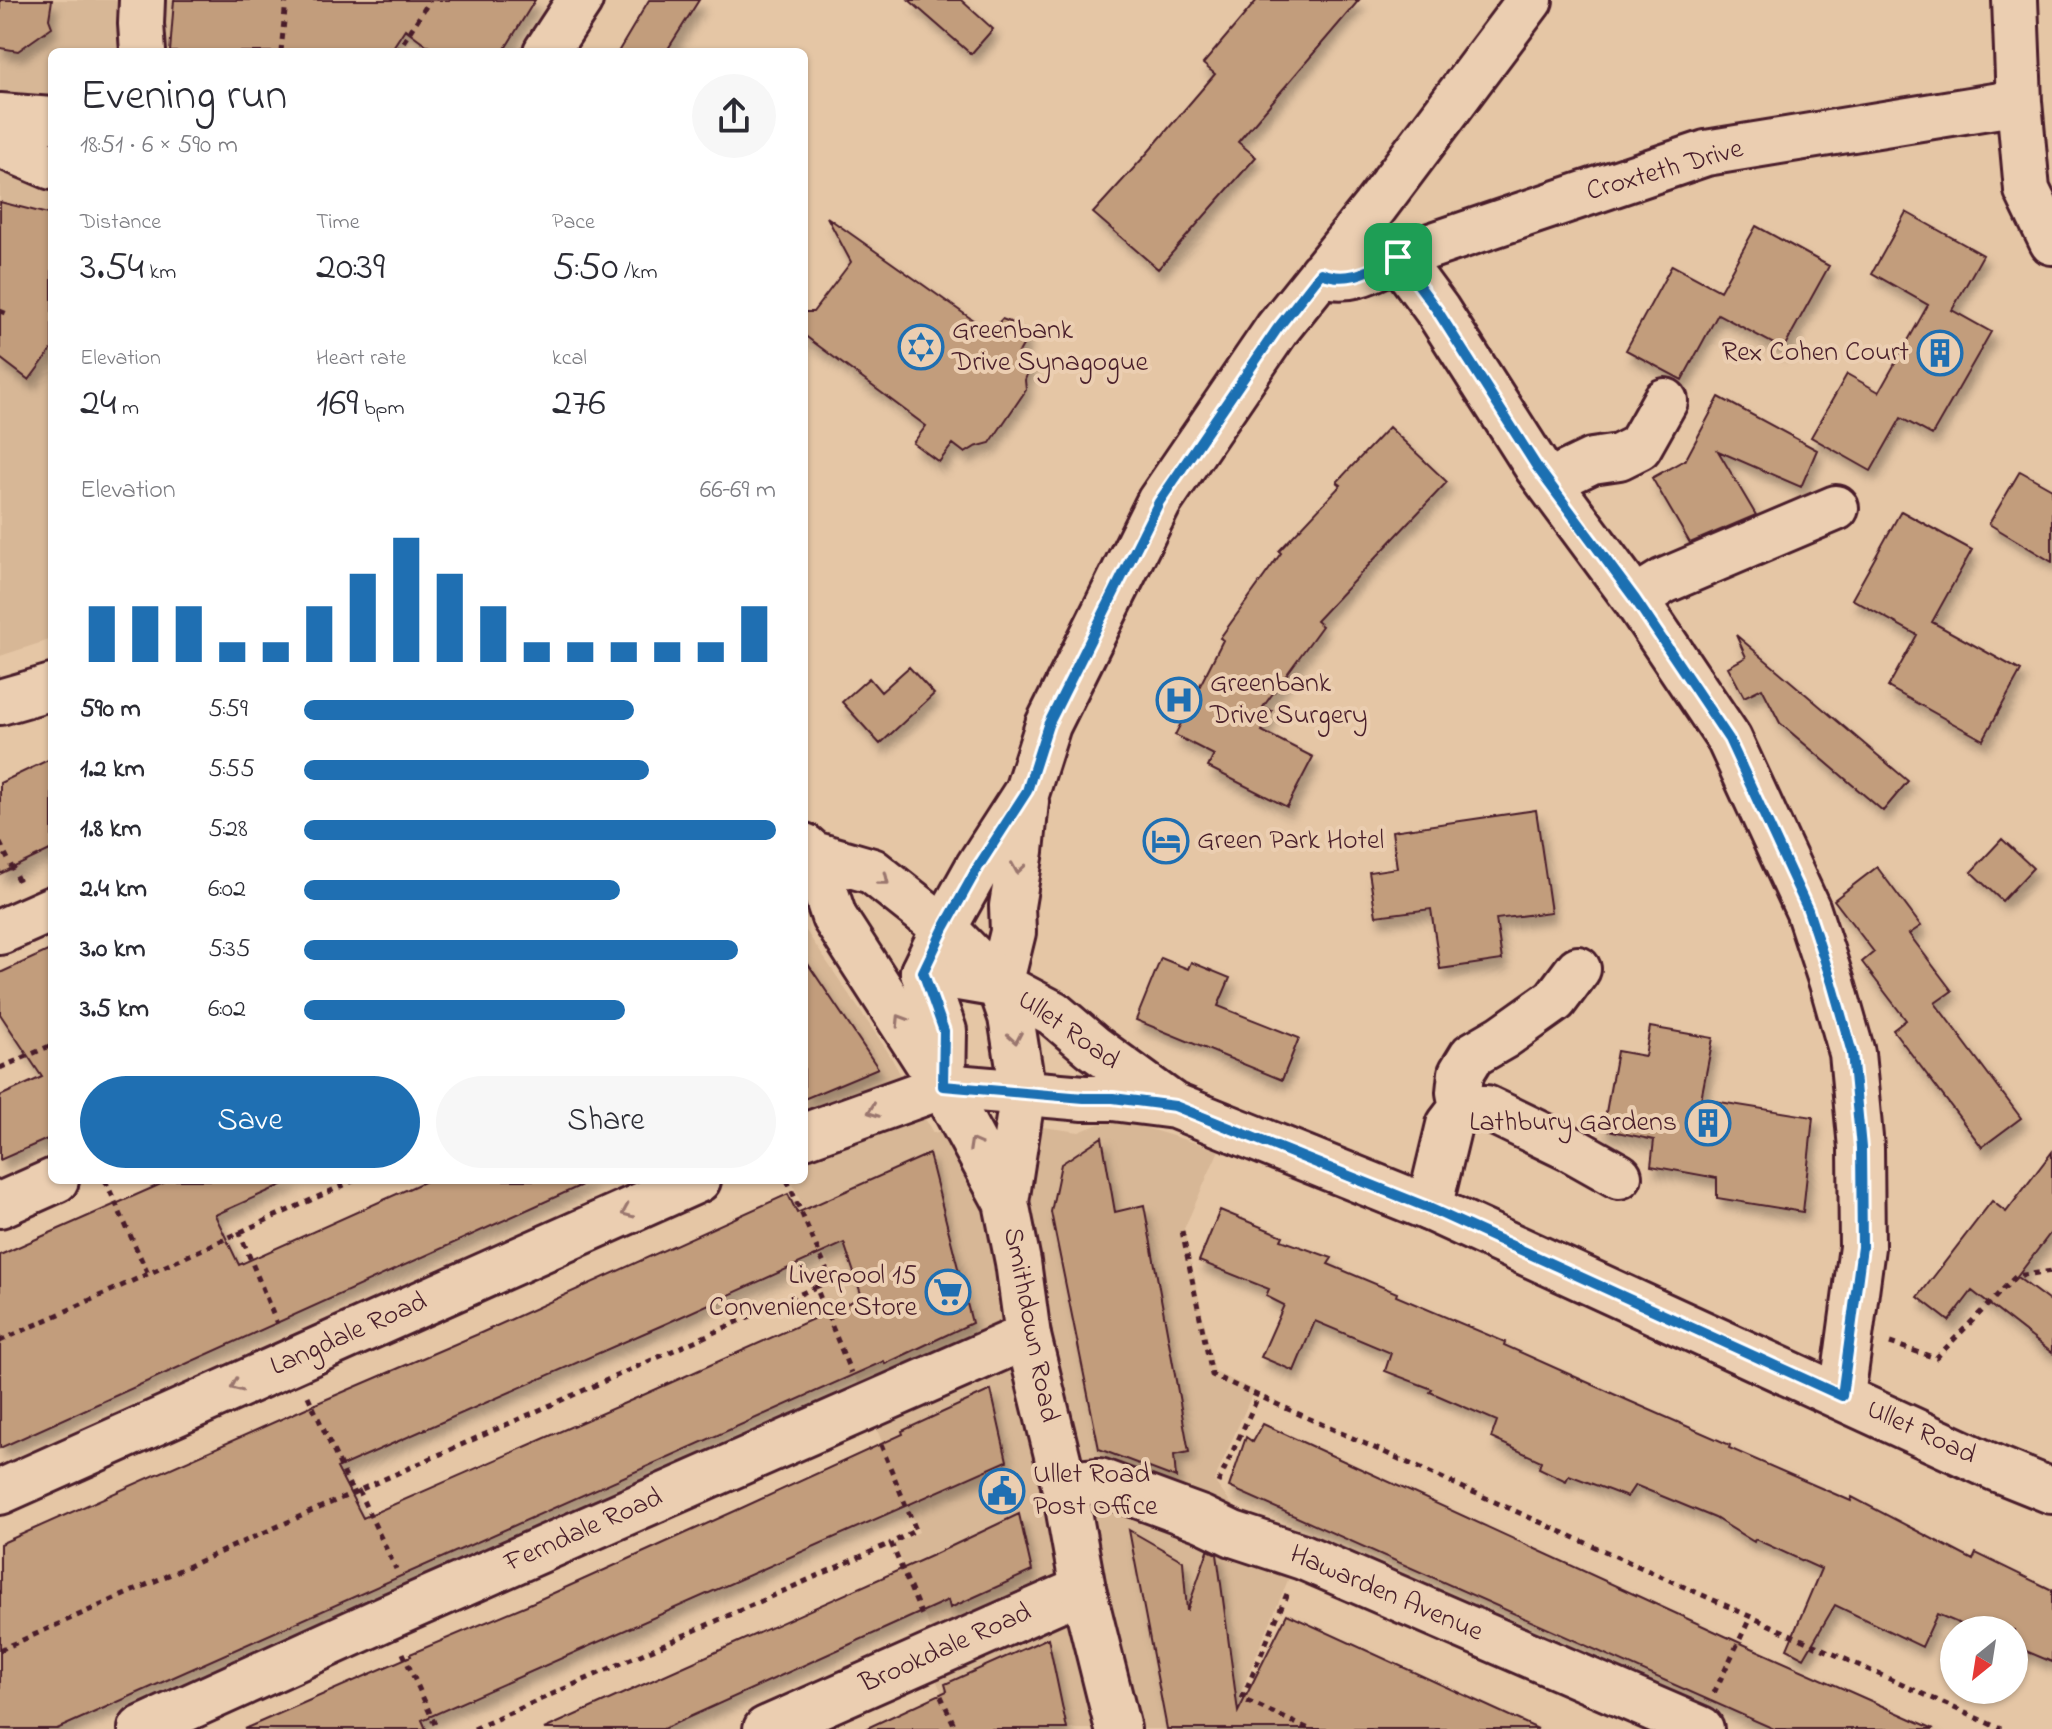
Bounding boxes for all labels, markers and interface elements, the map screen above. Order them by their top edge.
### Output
text: Evening run [80,65,287,129]
button: share [692,74,776,158]
text: 18:51 · 6 × 590 m [80,127,238,165]
street label: Croxteth Drive [1582,129,1749,213]
text: Distance [80,207,161,239]
text: Time [316,207,360,239]
text: Pace [552,207,595,239]
pin [1364,223,1432,291]
icon: arrive [1376,235,1420,279]
text: 3.54 [80,239,144,298]
text: 20:39 [316,239,385,298]
text: 5:50 [552,239,618,298]
text: km [144,257,176,289]
text: /km [618,257,657,289]
place label: Greenbank Drive Synagogue [951,311,1149,384]
synagogue icon: Greenbank Drive Synagogue [897,323,945,371]
building icon: Rex Cohen Court [1916,329,1964,377]
place label: Rex Cohen Court [1722,333,1909,374]
text: Elevation [80,343,161,375]
text: Heart rate [316,343,406,375]
text: kcal [552,343,587,375]
text: 24 [80,375,116,434]
text: 169 [316,375,358,434]
text: 276 [552,375,606,434]
text: m [116,393,139,425]
text: bpm [358,393,405,425]
text: Elevation [80,472,176,510]
text: 66–69 m [700,472,776,510]
place label: Greenbank Drive Surgery [1209,664,1367,737]
hospital icon: Greenbank Drive Surgery [1155,676,1203,724]
text: 590 m [80,691,141,729]
text: 5:59 [208,691,248,729]
text: 1.2 km [80,751,145,789]
text: 5:55 [208,751,255,789]
text: 1.8 km [80,811,141,849]
text: 5:28 [208,811,248,849]
hotel icon: Green Park Hotel [1142,817,1190,865]
place label: Green Park Hotel [1197,821,1384,862]
one-way arrow [1010,861,1027,875]
text: 2.4 km [80,871,147,909]
text: 6:02 [208,871,246,909]
one-way arrow [875,871,890,885]
text: 3.0 km [80,931,145,969]
text: 5:35 [208,931,251,969]
street label: Ullet Road [1008,981,1128,1081]
text: 3.5 km [80,991,149,1029]
text: 6:02 [208,991,246,1029]
one-way arrow [896,1014,911,1029]
one-way arrow [1006,1031,1023,1044]
button: Save [80,1076,420,1168]
button: Share [436,1076,776,1168]
building icon: Lathbury Gardens [1684,1099,1732,1147]
one-way arrow [867,1101,881,1118]
place label: Lathbury Gardens [1469,1103,1677,1144]
one-way arrow [969,1138,984,1152]
one-way arrow [621,1202,635,1218]
street label: Smithdown Road [991,1224,1069,1426]
place label: Liverpool 15 Convenience Store [709,1256,917,1329]
supermarket icon: Liverpool 15 Convenience Store [924,1268,972,1316]
street label: Langdale Road [264,1282,434,1388]
one-way arrow [229,1376,244,1392]
street label: Ullet Road [1859,1390,1983,1476]
place label: Ullet Road Post Office [1033,1455,1158,1528]
public building icon: Ullet Road Post Office [978,1467,1026,1515]
street label: Ferndale Road [497,1478,670,1585]
street label: Hawarden Avenue [1283,1535,1489,1653]
street label: Brookdale Road [853,1593,1039,1706]
north arrow [1940,1616,2028,1704]
map controls [1940,1616,2028,1704]

